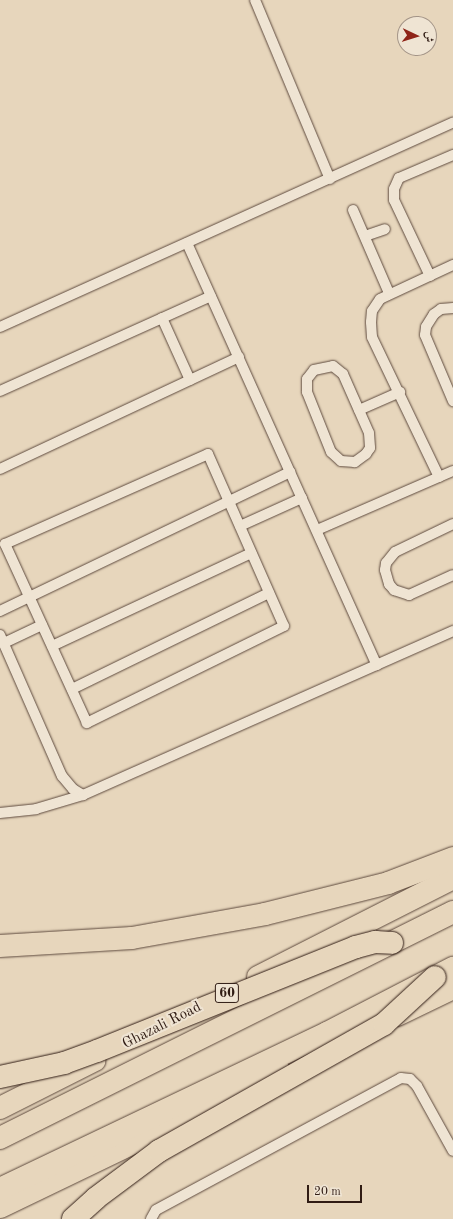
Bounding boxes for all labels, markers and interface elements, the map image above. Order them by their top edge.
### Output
north arrow [397,16,437,56]
text: ش [423,31,434,43]
road number: 60 [214,981,240,1005]
street label: Ghazali Road [120,998,204,1054]
scale bar [309,1177,364,1203]
text: 20 m [314,1186,341,1198]

